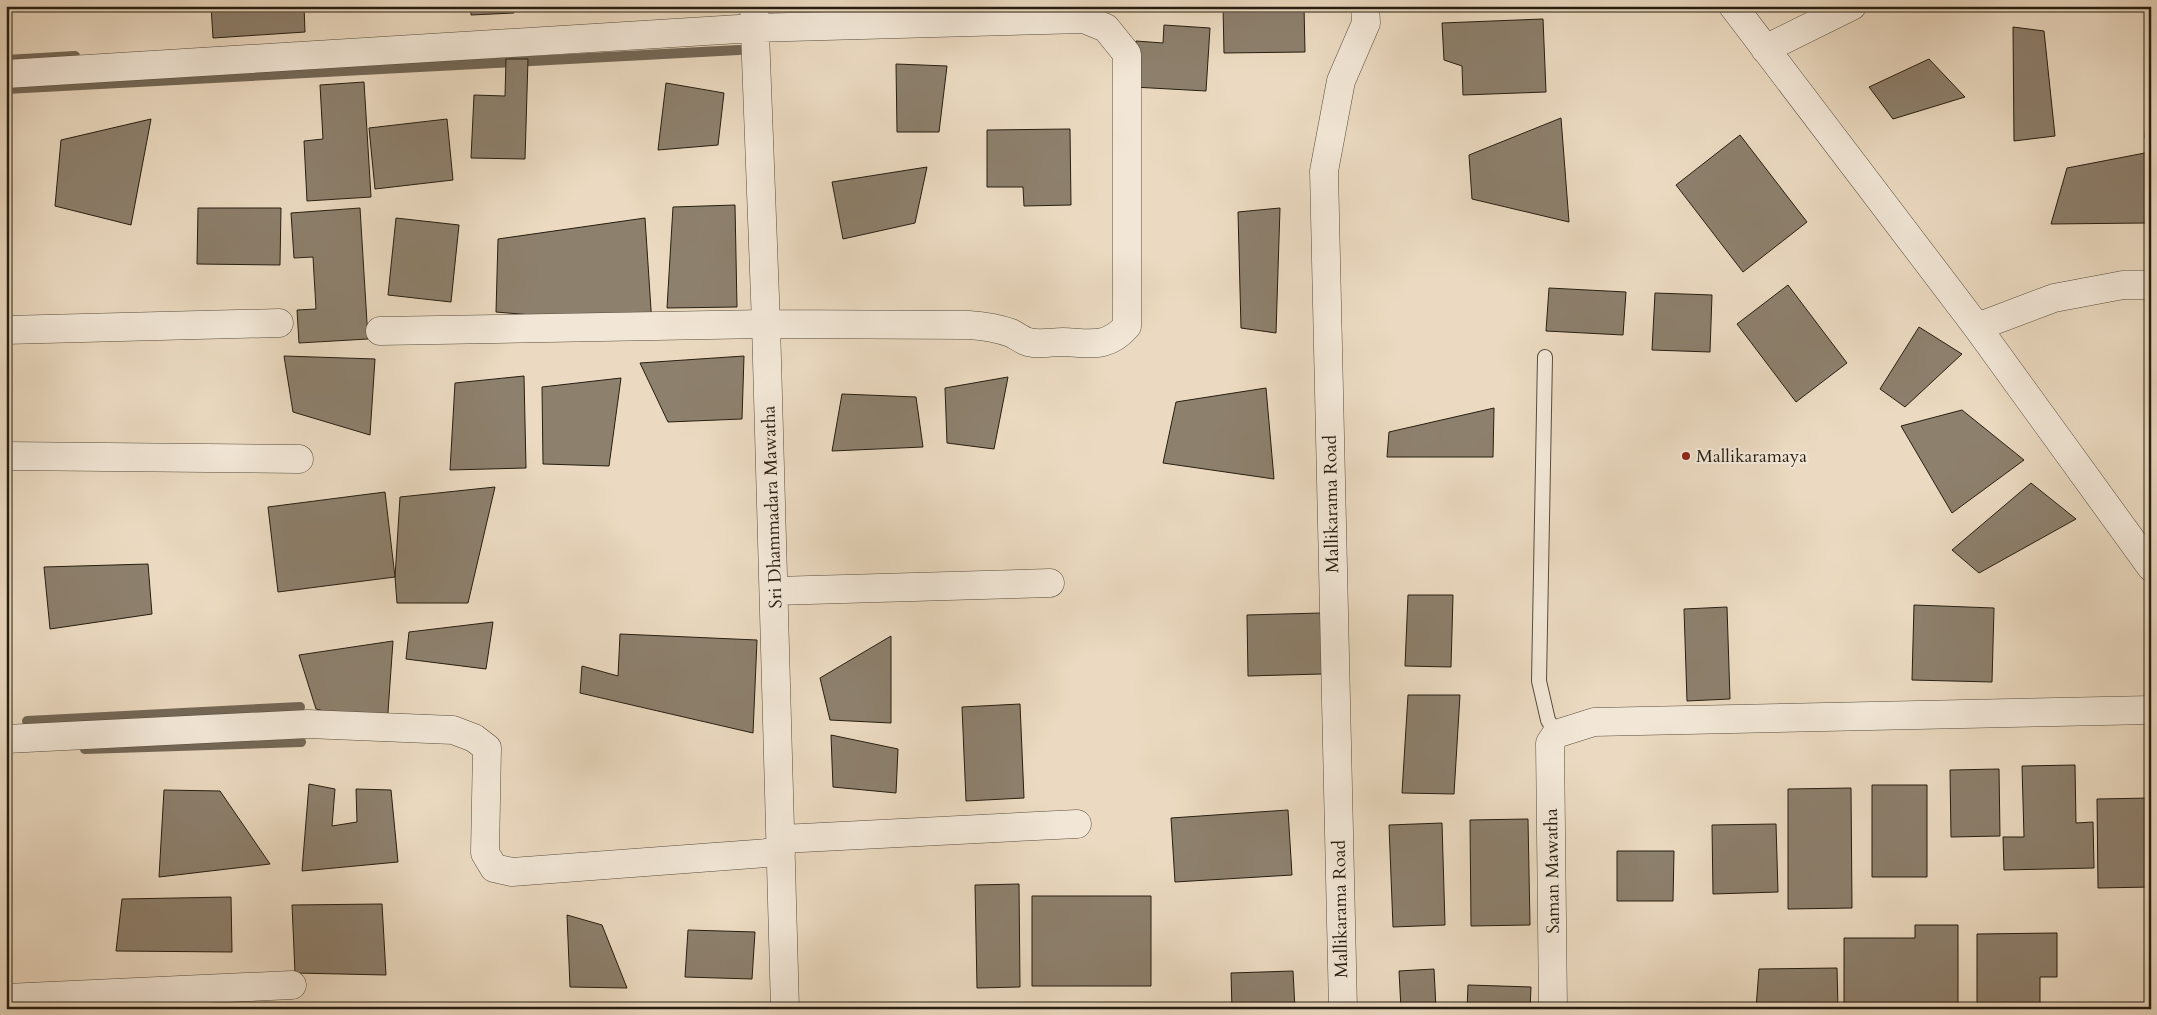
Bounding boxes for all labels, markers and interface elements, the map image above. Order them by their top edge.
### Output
street label: Sri Dhammadara Mawatha [756,405,789,609]
street label: Mallikarama Road [1318,434,1345,573]
place label: Mallikaramaya [1696,444,1807,469]
marker: Mallikaramaya [1680,450,1692,462]
street label: Saman Mawatha [1539,808,1566,934]
street label: Mallikarama Road [1327,839,1354,978]

